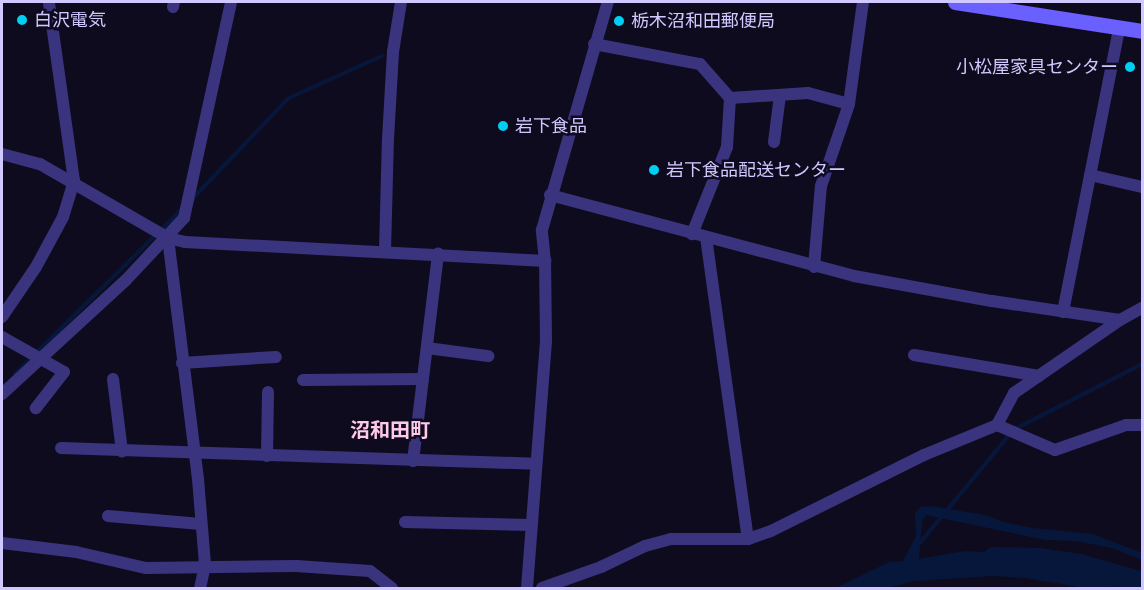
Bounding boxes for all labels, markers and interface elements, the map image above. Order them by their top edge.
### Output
place label: 白沢電気 [34,9,106,31]
place label: 栃木沼和田郵便局 [631,10,775,32]
marker: 白沢電気 [15,13,29,27]
marker: 栃木沼和田郵便局 [612,14,626,28]
place label: 小松屋家具センター [956,56,1118,78]
marker: 小松屋家具センター [1123,60,1137,74]
place label: 岩下食品 [515,115,587,137]
marker: 岩下食品 [496,119,510,133]
place label: 岩下食品配送センター [666,159,846,181]
marker: 岩下食品配送センター [647,163,661,177]
district label: 沼和田町 [350,417,430,441]

